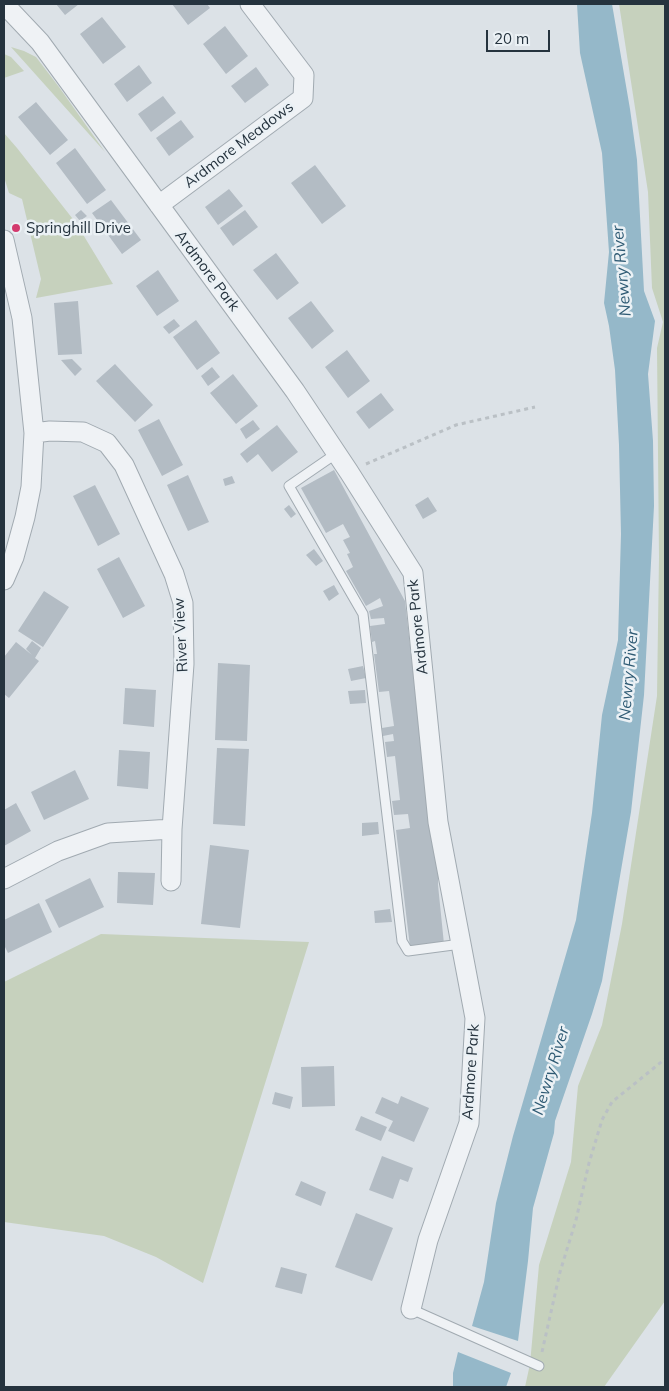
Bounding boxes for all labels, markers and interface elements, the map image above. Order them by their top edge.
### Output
scale bar [489,20,553,52]
text: 20 m [494,29,529,48]
street label: Ardmore Meadows [181,98,297,192]
place label: Springhill Drive [26,219,131,237]
marker: Springhill Drive [10,222,22,234]
water label: Newry River [608,225,636,317]
street label: Ardmore Park [171,227,243,315]
street label: Ardmore Park [404,578,432,676]
street label: River View [170,597,192,673]
water label: Newry River [615,629,643,721]
street label: Ardmore Park [459,1023,483,1121]
water label: Newry River [528,1025,574,1117]

